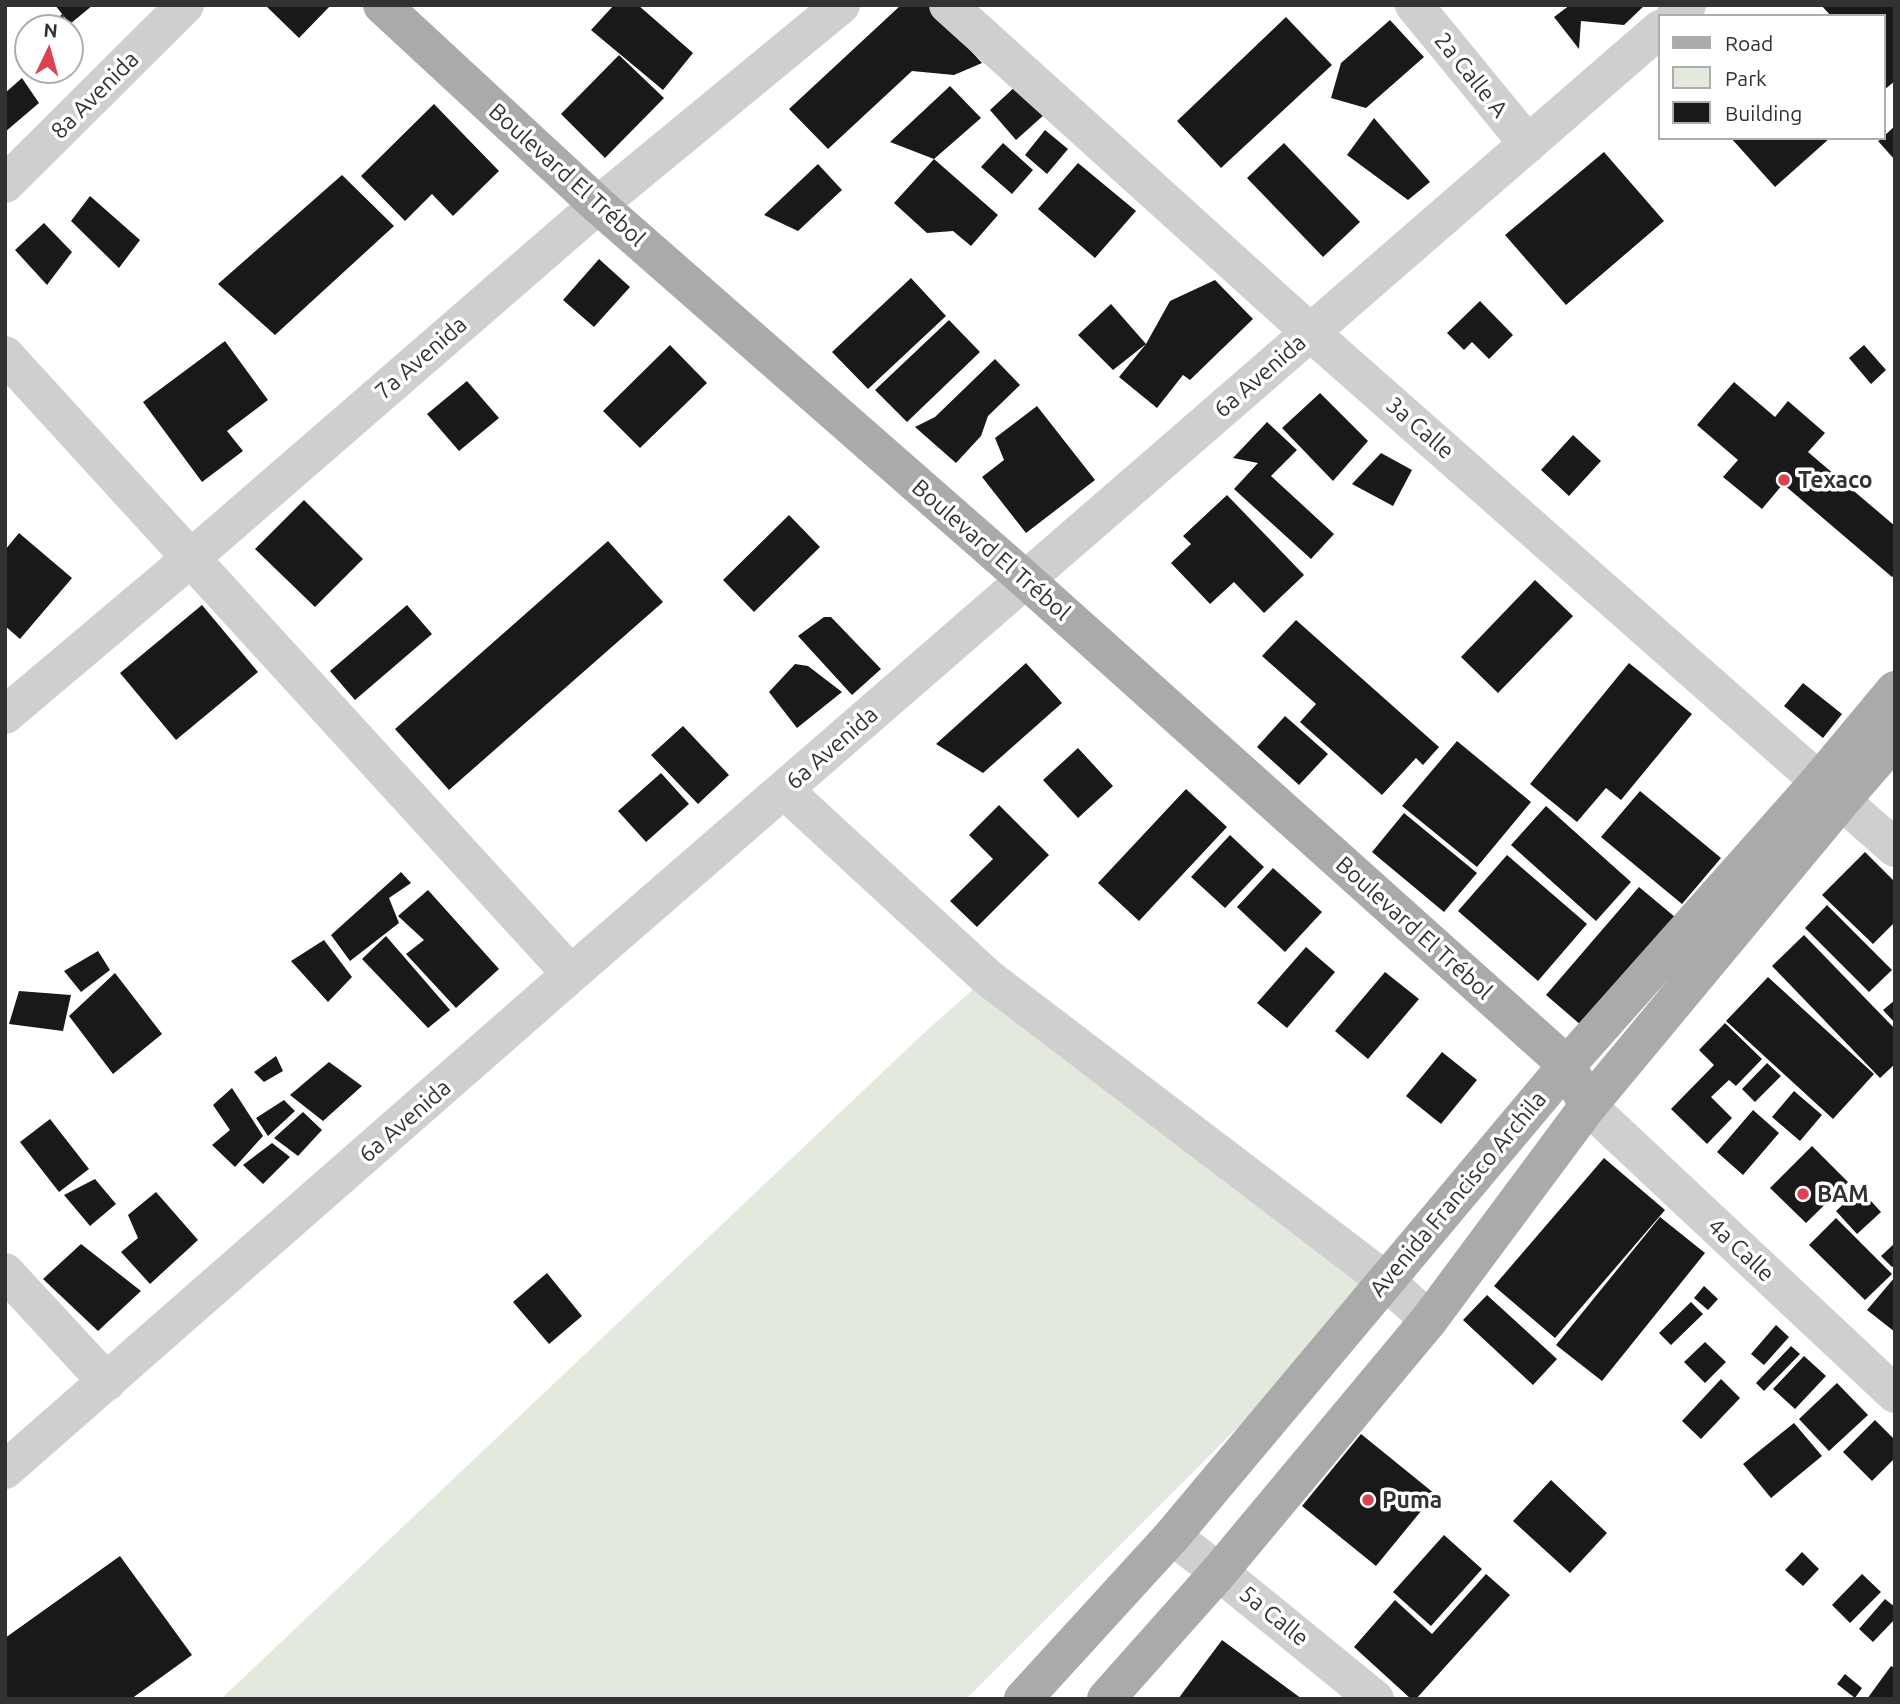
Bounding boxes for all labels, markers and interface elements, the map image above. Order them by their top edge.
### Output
north arrow [14,14,84,84]
legend [1658,14,1886,140]
text: N [43,18,59,42]
street label: 2a Calle A [1429,27,1513,123]
text: Road [1725,31,1773,55]
street label: 8a Avenida [45,45,145,145]
text: Park [1725,66,1767,90]
street label: Boulevard El Trébol [483,98,651,252]
text: Building [1725,101,1802,125]
street label: 7a Avenida [369,311,473,405]
street label: 6a Avenida [1208,329,1312,423]
street label: 3a Calle [1380,391,1460,465]
place label: Texaco [1798,466,1873,494]
marker: Texaco [1776,472,1792,488]
street label: Boulevard El Trébol [906,474,1076,626]
street label: 6a Avenida [780,701,884,795]
street label: Boulevard El Trébol [1330,851,1498,1005]
street label: 6a Avenida [353,1074,457,1168]
street label: Avenida Francisco Archila [1364,1086,1552,1302]
place label: BAM [1817,1180,1869,1208]
marker: BAM [1795,1186,1811,1202]
street label: 4a Calle [1702,1212,1780,1288]
place label: Puma [1382,1486,1442,1514]
marker: Puma [1360,1492,1376,1508]
street label: 5a Calle [1234,1580,1314,1652]

